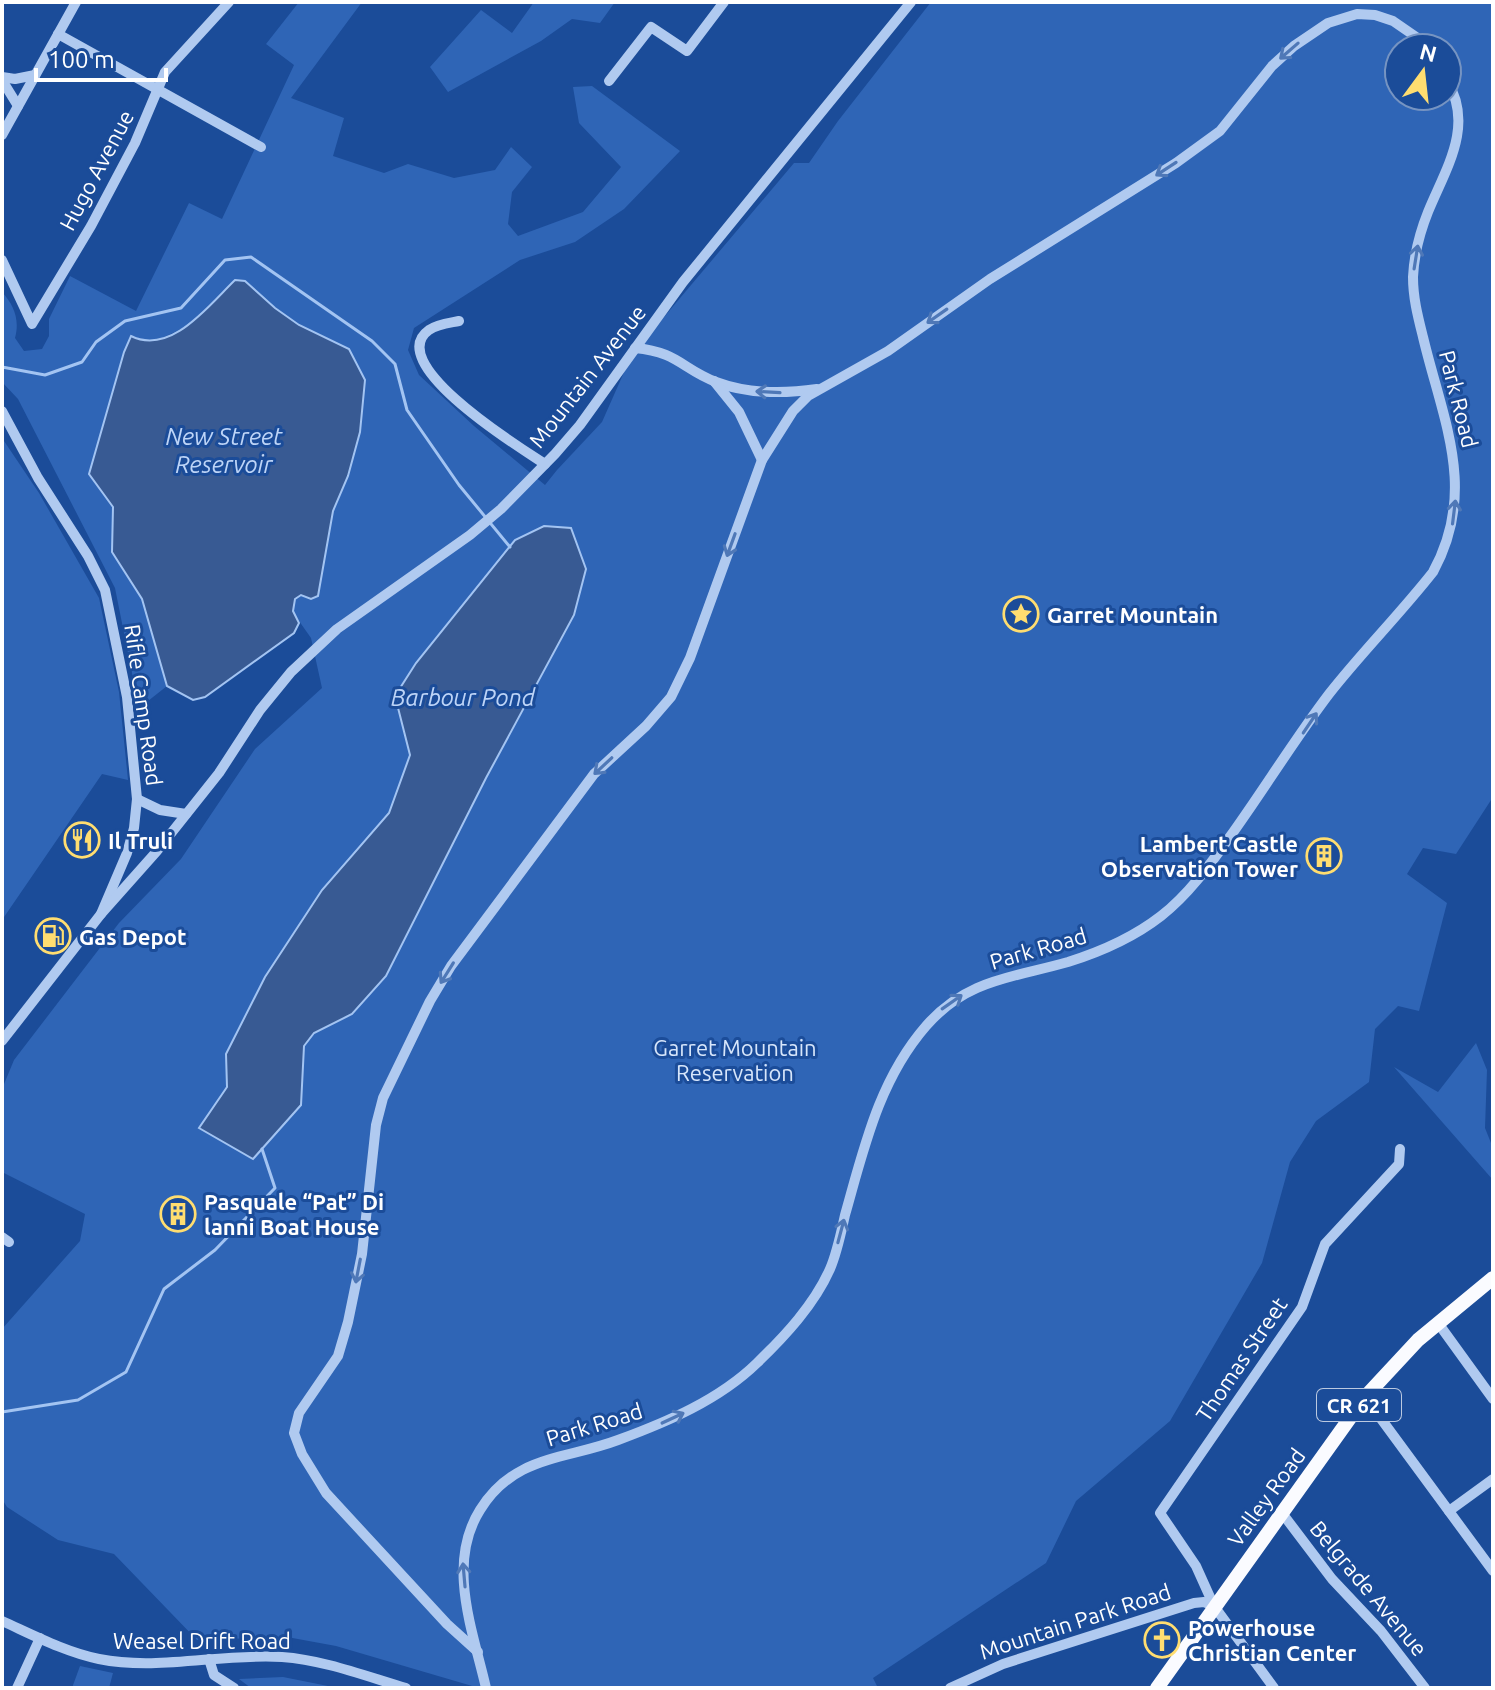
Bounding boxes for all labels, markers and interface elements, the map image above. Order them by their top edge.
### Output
scale bar [36,32,166,82]
north arrow [1383,32,1463,112]
text: N [1417,38,1439,66]
one-way arrow [1280,42,1300,60]
text: 100 m [48,46,115,73]
street label: Hugo Avenue [54,106,138,234]
one-way arrow [1155,161,1178,177]
one-way arrow [1409,245,1424,270]
street label: Mountain Avenue [524,300,650,452]
one-way arrow [926,308,948,324]
street label: Park Road [1435,348,1483,450]
one-way arrow [755,384,782,399]
water label: New Street Reservoir [165,423,283,478]
one-way arrow [1447,499,1462,526]
one-way arrow [723,532,737,557]
place icon: Garret Mountain [1002,595,1040,633]
place label: Garret Mountain [1047,602,1218,627]
street label: Rifle Camp Road [120,623,168,787]
water label: Barbour Pond [391,684,536,711]
one-way arrow [1302,712,1318,735]
one-way arrow [593,756,613,775]
restaurant icon: Il Truli [63,821,101,859]
place label: Il Truli [108,828,173,853]
place label: Lambert Castle Observation Tower [1101,831,1298,881]
building icon: Lambert Castle Observation Tower [1305,837,1343,875]
fuel station icon: Gas Depot [34,917,72,955]
street label: Park Road [987,922,1089,974]
place label: Gas Depot [79,924,186,949]
one-way arrow [438,961,454,984]
one-way arrow [941,994,962,1011]
park label: Garret Mountain Reservation [653,1035,817,1085]
place label: Pasquale “Pat” Di lanni Boat House [204,1189,384,1239]
building icon: Pasquale “Pat” Di lanni Boat House [159,1195,197,1233]
one-way arrow [834,1219,849,1245]
one-way arrow [350,1258,365,1284]
street label: Thomas Street [1190,1292,1292,1426]
road number: CR 621 [1317,1389,1401,1421]
street label: Park Road [543,1398,645,1450]
one-way arrow [661,1410,685,1425]
street label: Valley Road [1222,1443,1310,1551]
street label: Belgrade Avenue [1305,1515,1433,1661]
one-way arrow [456,1563,471,1589]
street label: Mountain Park Road [976,1578,1174,1664]
place label: Powerhouse Christian Center [1188,1615,1356,1665]
church icon: Powerhouse Christian Center [1143,1621,1181,1659]
street label: Weasel Drift Road [113,1628,291,1653]

